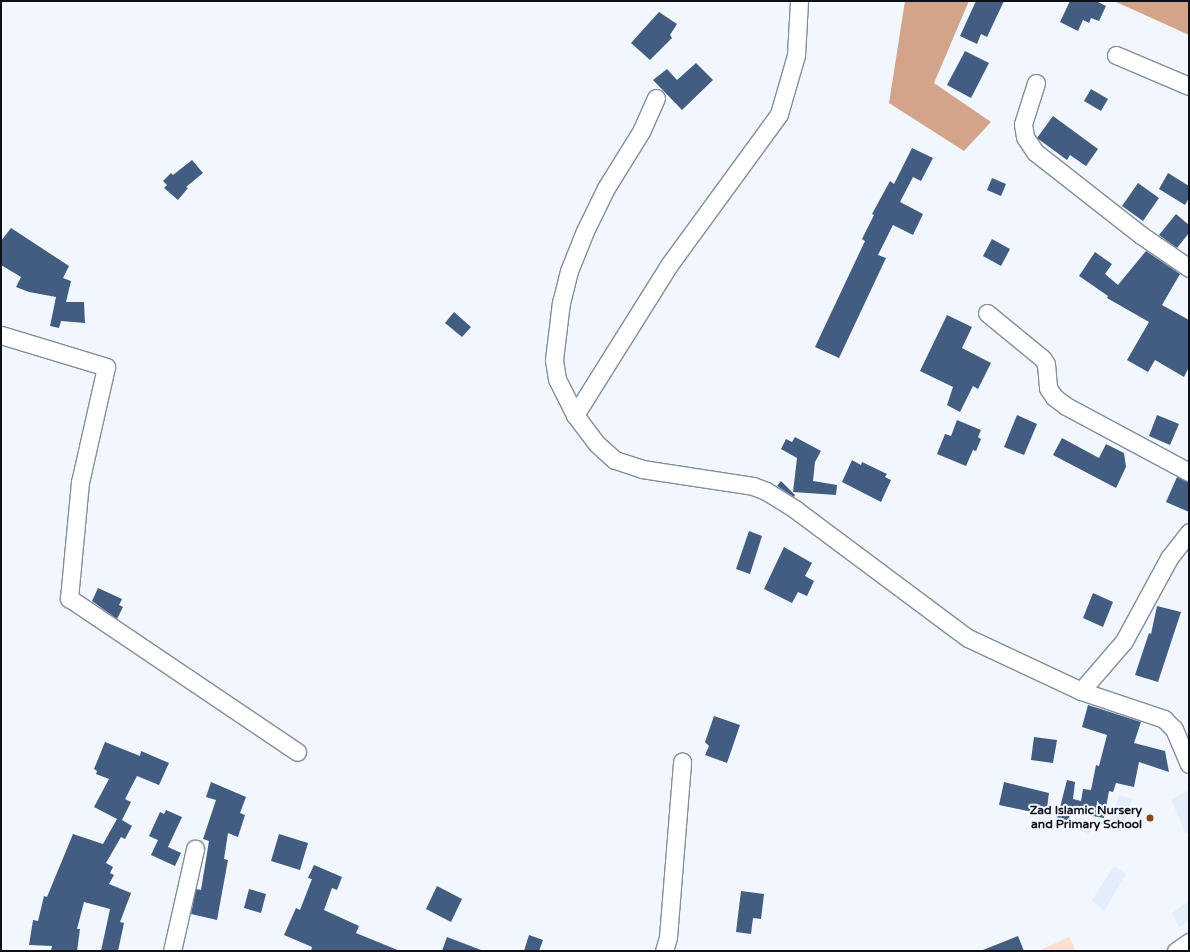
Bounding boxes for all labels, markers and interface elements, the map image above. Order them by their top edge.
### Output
place label: Zad Islamic Nursery and Primary School [1030,804,1142,832]
marker: Zad Islamic Nursery and Primary School [1145,813,1155,823]

